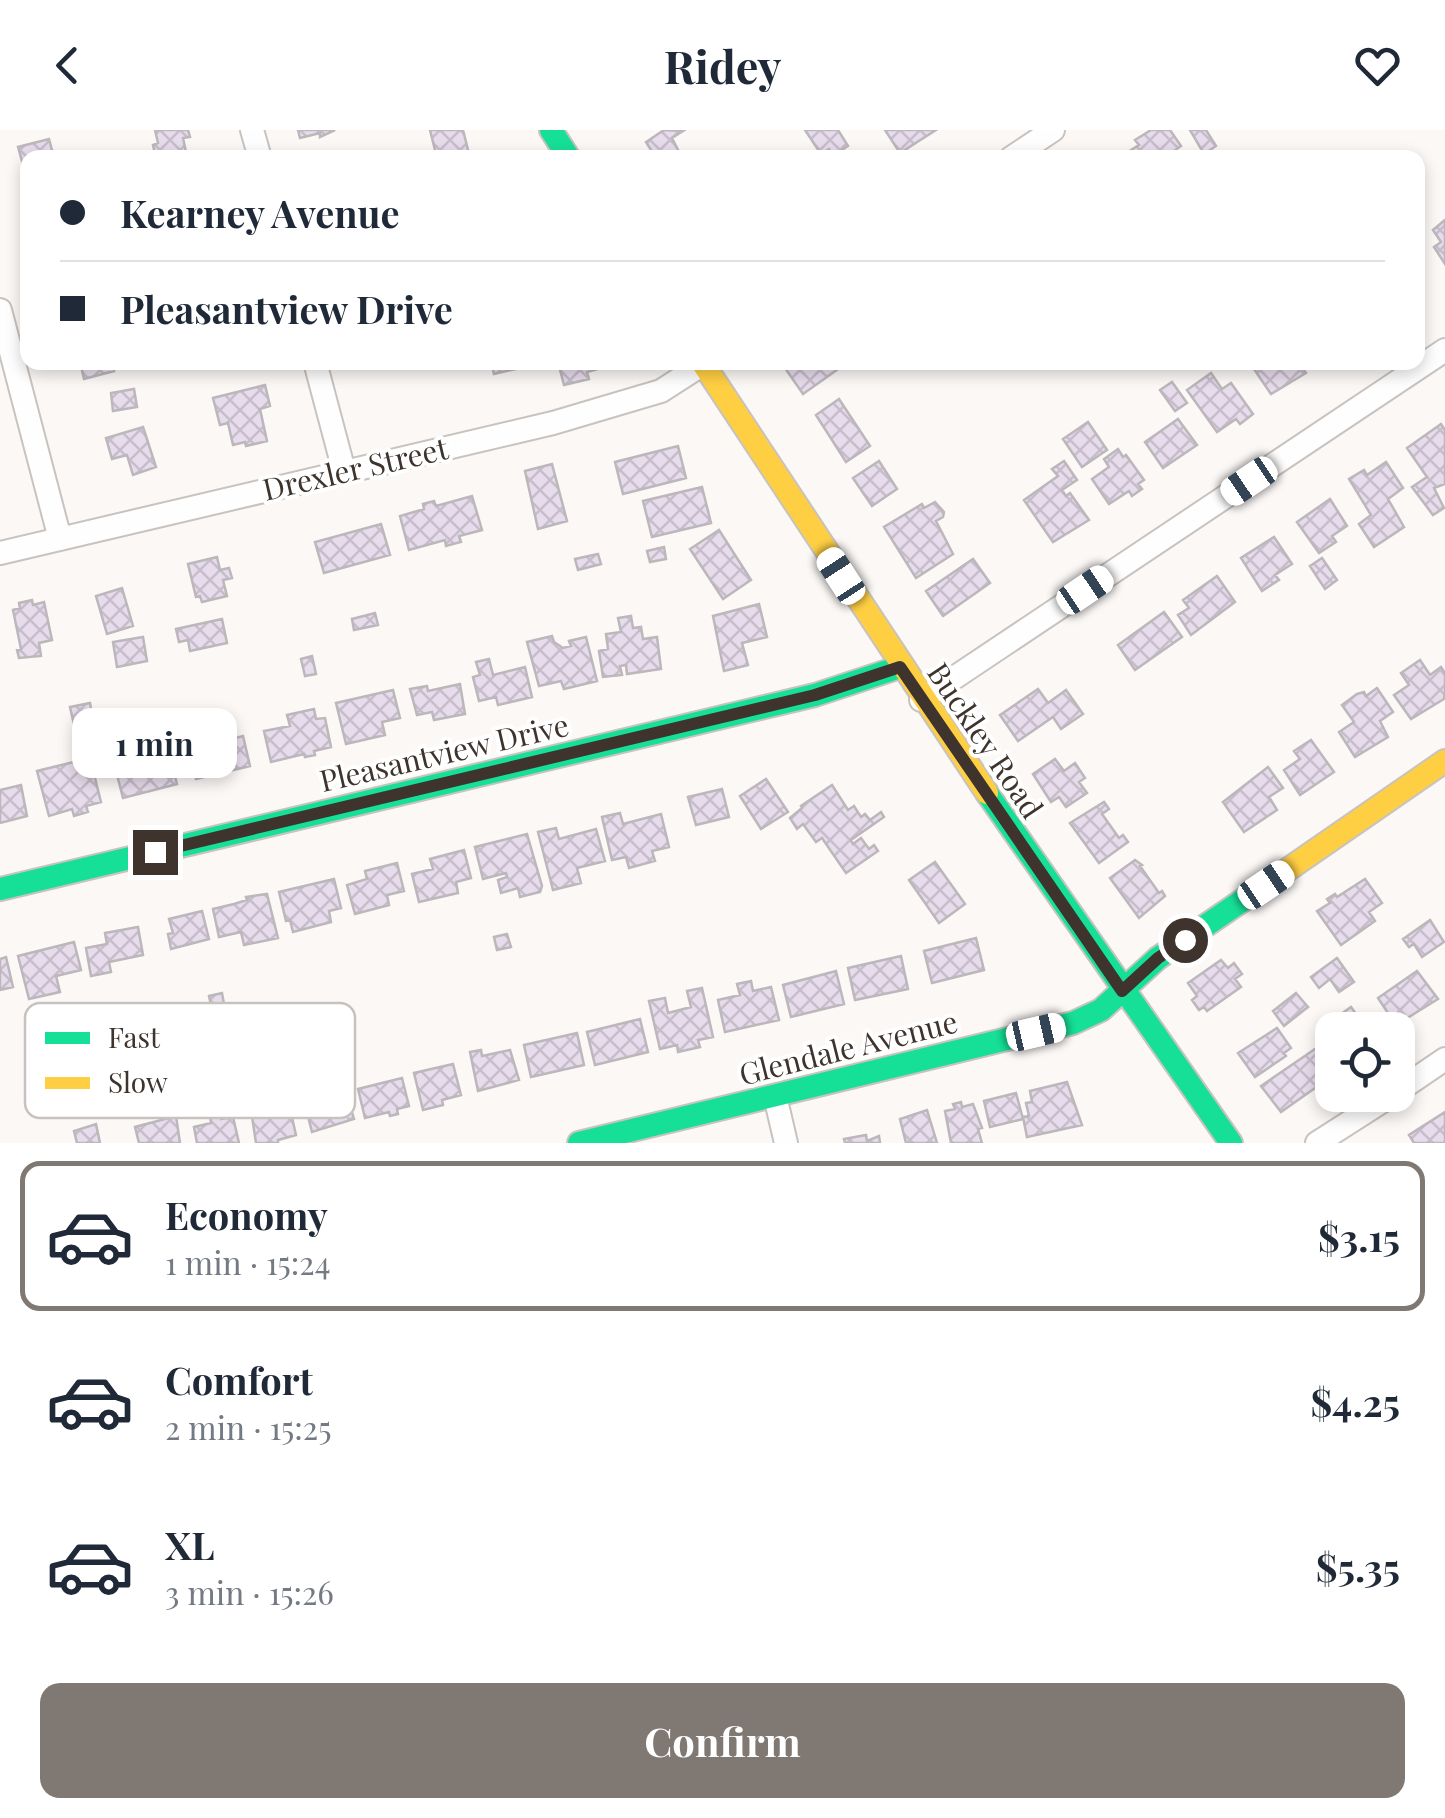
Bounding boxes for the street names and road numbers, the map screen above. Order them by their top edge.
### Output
street label: Drexler Street [258,427,452,509]
street label: Buckley Road [919,654,1053,826]
street label: Pleasantview Drive [316,704,572,800]
street label: Glendale Avenue [735,1001,961,1093]

